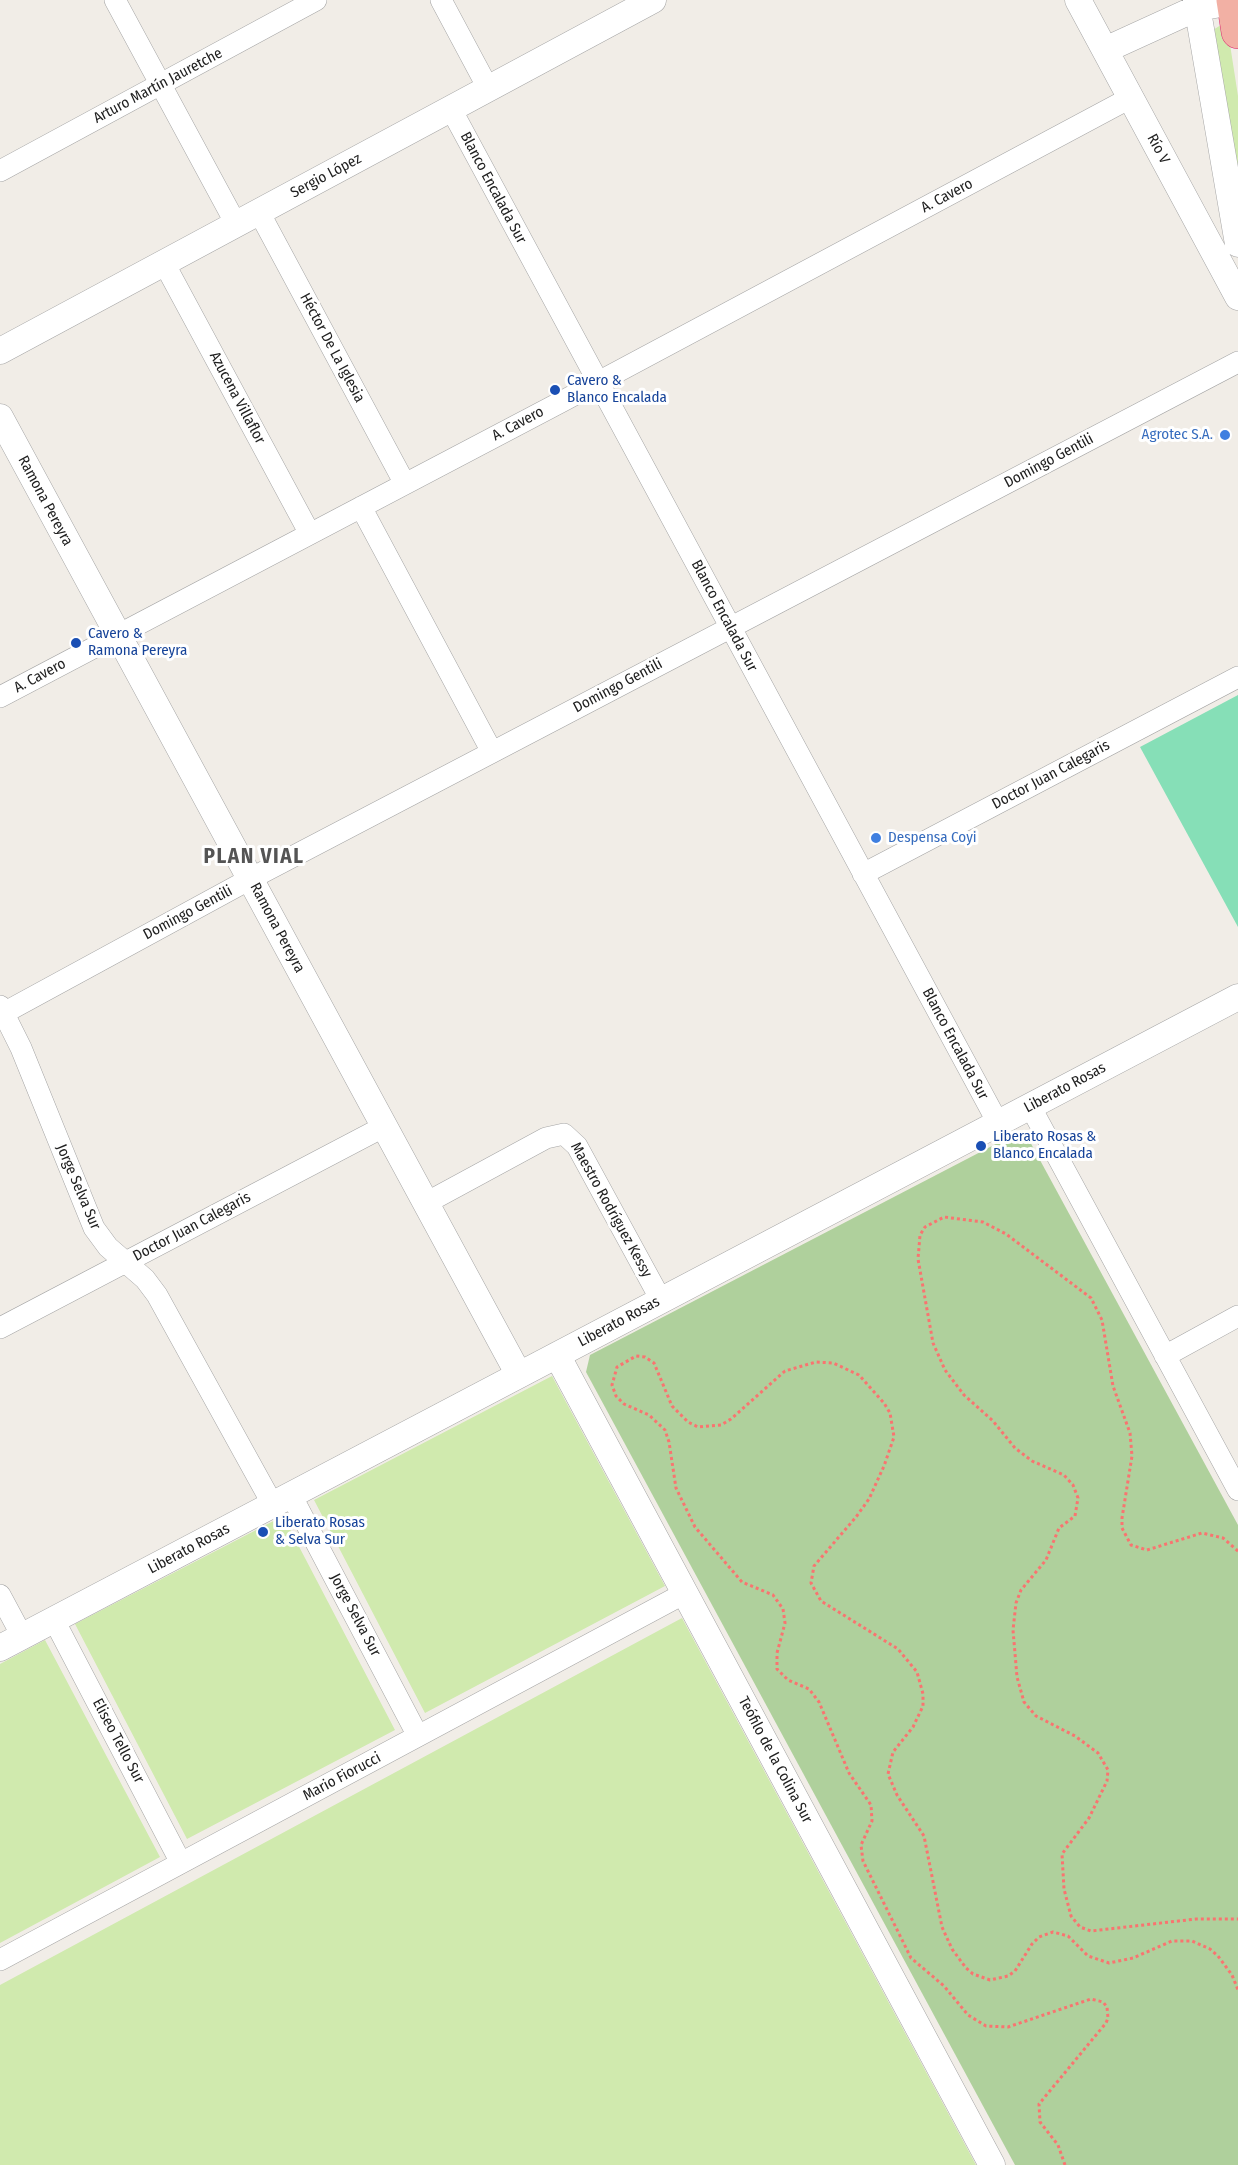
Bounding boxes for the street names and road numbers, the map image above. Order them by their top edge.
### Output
street label: Arturo Martín Jauretche [90,44,226,128]
street label: Blanco Encalada Sur [456,129,530,247]
street label: Río V [1143,131,1173,167]
street label: Sergio López [288,150,364,202]
street label: A. Cavero [918,175,976,217]
street label: Héctor De La Iglesia [296,290,368,406]
street label: Azucena Villaflor [205,349,269,447]
street label: A. Cavero [489,403,547,445]
street label: Domingo Gentili [1001,430,1097,492]
street label: Ramona Pereyra [14,453,76,549]
street label: Blanco Encalada Sur [687,557,761,675]
street label: A. Cavero [11,655,69,697]
street label: Domingo Gentili [570,655,666,717]
street label: Doctor Juan Calegaris [989,736,1113,814]
street label: Ramona Pereyra [246,880,308,976]
street label: Domingo Gentili [140,882,236,944]
street label: Blanco Encalada Sur [918,985,992,1103]
street label: Liberato Rosas [1021,1059,1109,1117]
street label: Maestro Rodríguez Kessy [566,1139,656,1281]
street label: Jorge Selva Sur [52,1141,104,1233]
street label: Doctor Juan Calegaris [130,1188,254,1266]
street label: Liberato Rosas [575,1293,663,1351]
street label: Liberato Rosas [145,1520,233,1578]
street label: Jorge Selva Sur [326,1570,384,1660]
street label: Teófilo de la Colina Sur [734,1694,816,1826]
street label: Eliseo Tello Sur [88,1696,148,1786]
street label: Mario Fiorucci [300,1749,384,1805]

